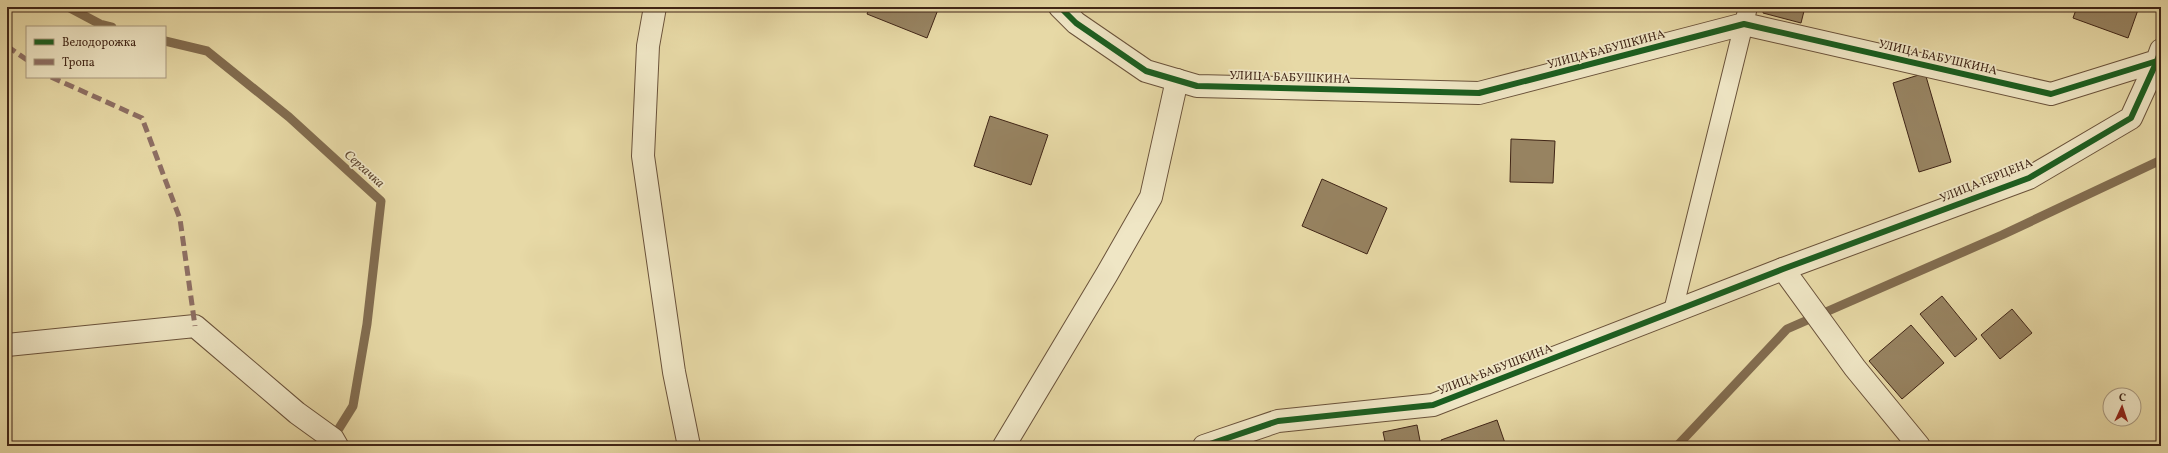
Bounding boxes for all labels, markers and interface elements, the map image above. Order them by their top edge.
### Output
legend [26,26,166,78]
street label: УЛИЦА БАБУШКИНА [1546,26,1667,73]
text: Велодорожка [62,35,136,51]
street label: УЛИЦА БАБУШКИНА [1877,37,1999,80]
text: Тропа [62,55,95,71]
street label: УЛИЦА БАБУШКИНА [1229,68,1351,88]
water label: Сергачка [340,146,388,192]
street label: УЛИЦА ГЕРЦЕНА [1938,155,2036,207]
street label: УЛИЦА БАБУШКИНА [1436,341,1555,399]
north arrow [2102,387,2142,427]
text: С [2119,391,2126,406]

